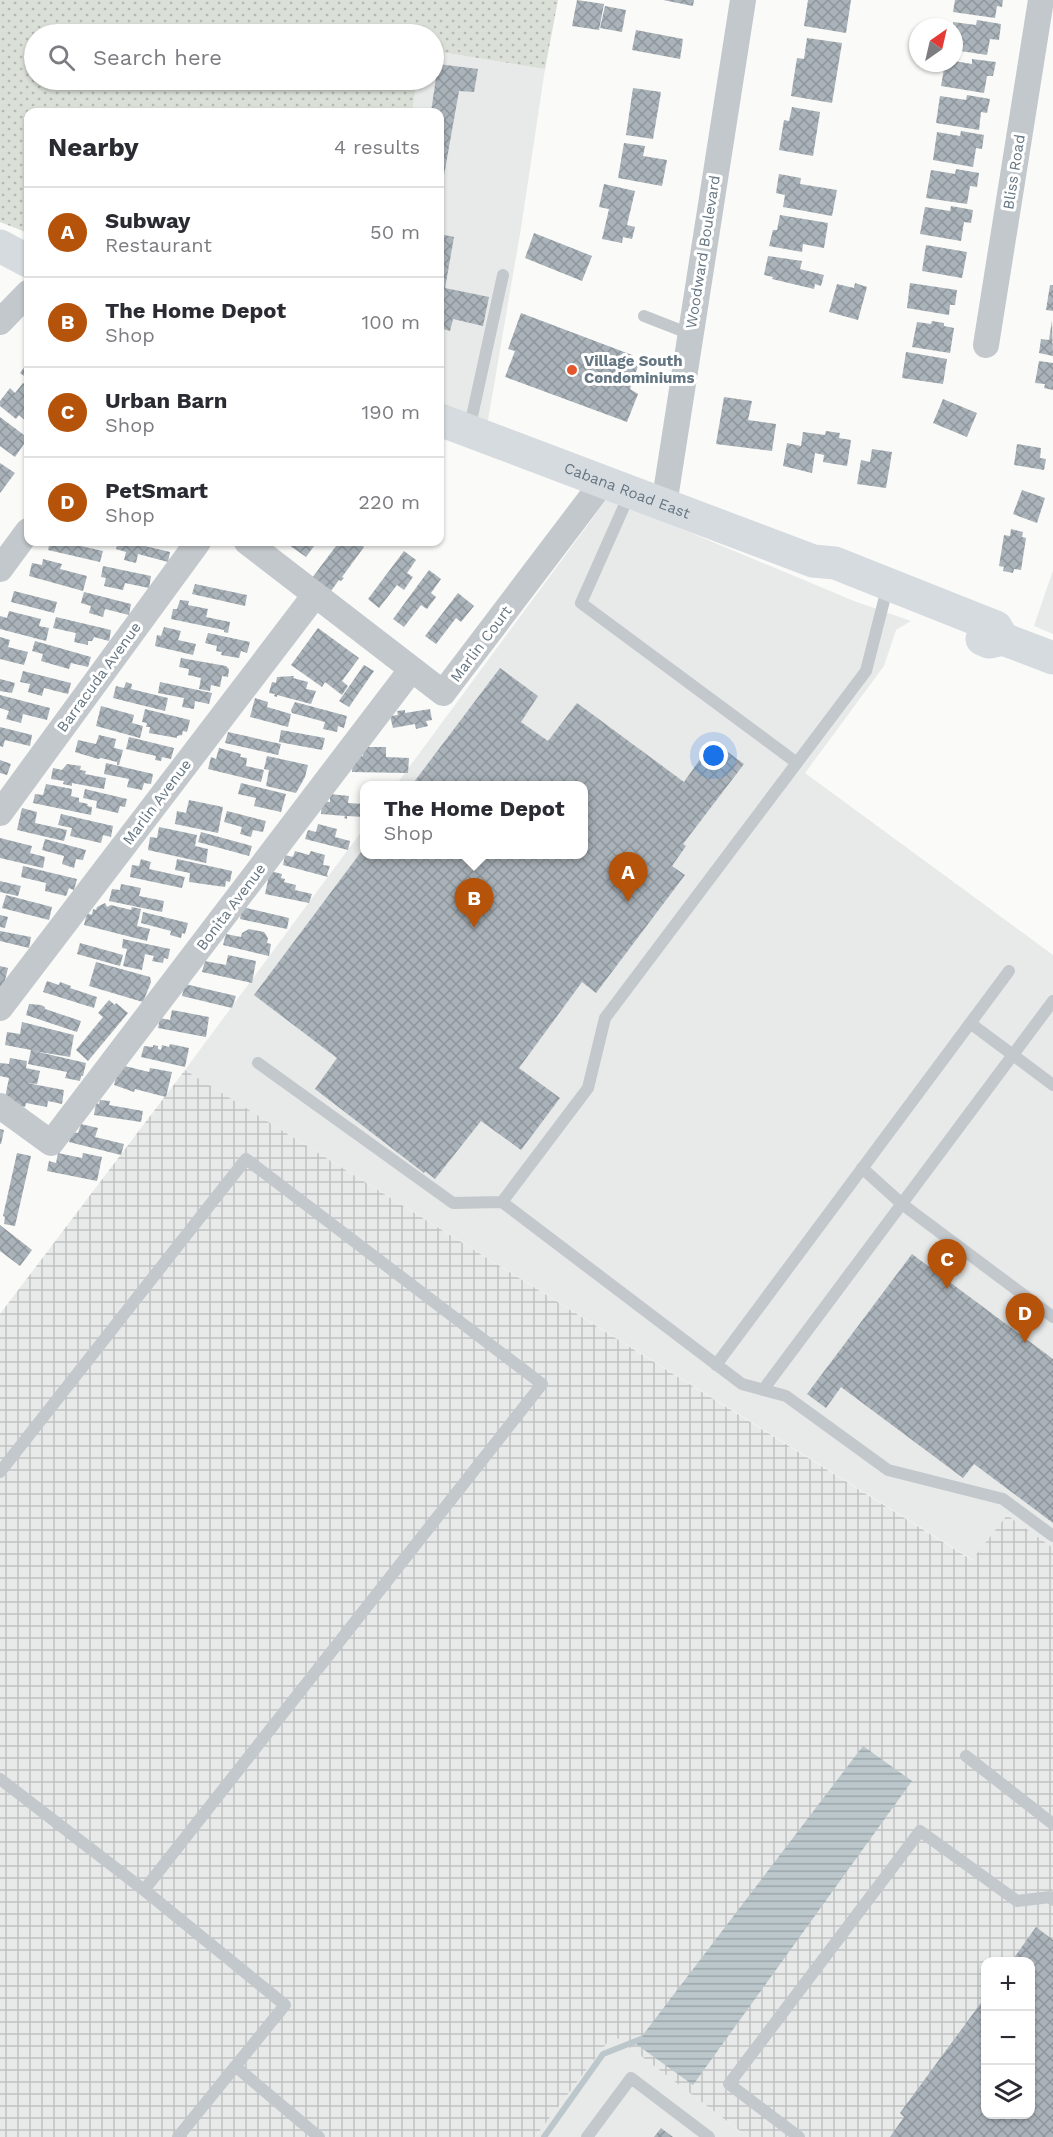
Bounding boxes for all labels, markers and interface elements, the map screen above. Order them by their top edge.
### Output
north arrow [909,18,963,72]
search box [24,24,444,90]
icon: search [45,41,78,74]
text: Search here [93,45,222,70]
text: Nearby [48,132,139,162]
street label: Bliss Road [999,133,1029,211]
text: 4 results [334,135,420,159]
street label: Woodward Boulevard [682,174,724,330]
text: Subway [105,208,190,233]
text: A [61,220,74,244]
text: 50 m [370,220,420,244]
text: Restaurant [105,233,212,257]
text: The Home Depot [105,298,286,323]
text: B [61,310,74,334]
text: 100 m [361,310,420,334]
text: Shop [105,323,155,347]
place label: Village South Condominiums [584,352,694,387]
marker: Village South Condominiums [565,363,579,377]
text: Urban Barn [105,388,227,413]
text: C [61,400,74,424]
text: 190 m [362,400,420,424]
text: Shop [105,413,155,437]
street label: Cabana Road East [562,459,693,523]
text: PetSmart [105,478,208,503]
text: D [60,490,75,514]
text: 220 m [358,490,420,514]
text: Shop [105,503,155,527]
street label: Marlin Court [446,602,516,686]
street label: Barracuda Avenue [53,618,145,736]
your location [699,741,728,770]
street label: Marlin Avenue [119,756,195,848]
popup [360,781,588,859]
text: The Home Depot [383,796,565,821]
text: Shop [383,821,433,845]
pin: A [608,852,648,902]
street label: Bonita Avenue [192,860,270,954]
pin: B [454,878,494,928]
pin: C [928,1240,966,1289]
pin: D [1006,1294,1044,1343]
map controls [981,1957,1035,2119]
button: + [981,1957,1035,2011]
button: − [981,2011,1035,2065]
button: layers [981,2065,1035,2119]

